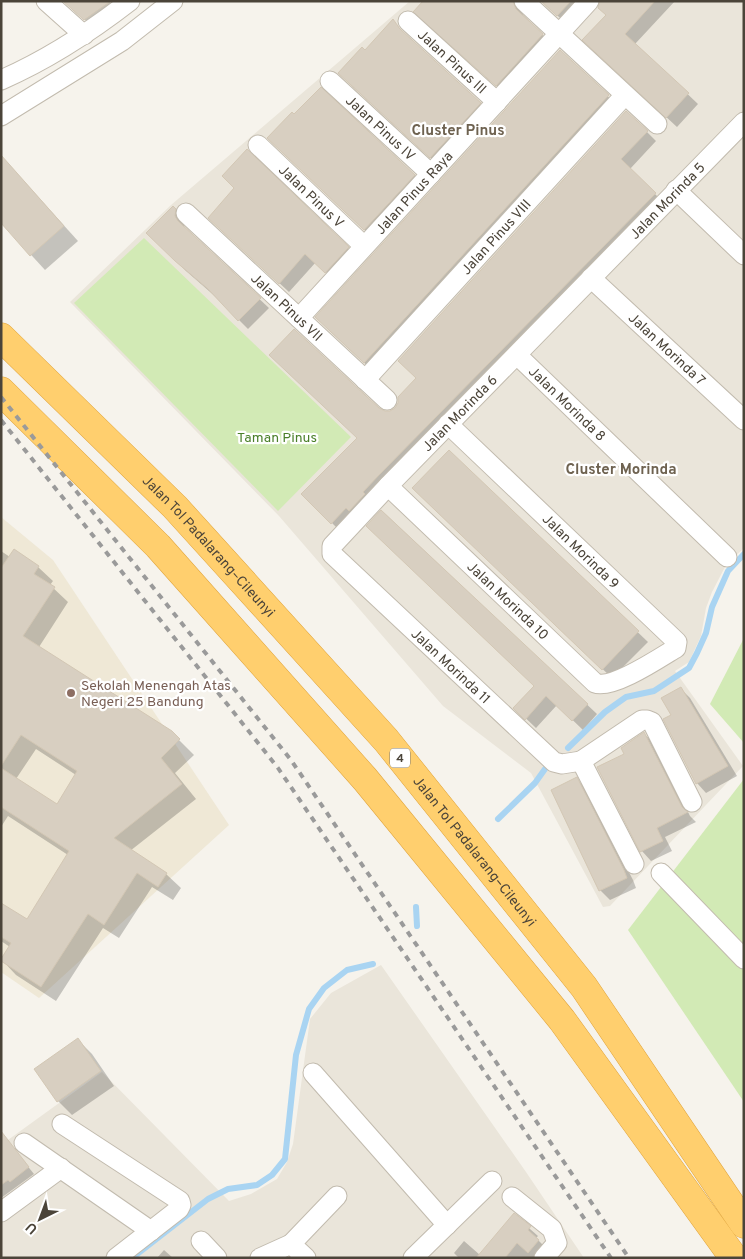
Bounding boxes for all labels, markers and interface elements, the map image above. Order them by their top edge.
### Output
street label: Jalan Pinus III [413,27,489,98]
street label: Jalan Pinus IV [341,93,418,165]
district label: Cluster Pinus [411,122,505,141]
street label: Jalan Pinus Raya [373,149,457,239]
street label: Jalan Morinda 5 [627,160,710,244]
street label: Jalan Pinus V [274,162,347,232]
street label: Jalan Pinus VIII [458,197,535,279]
street label: Jalan Pinus VII [247,271,325,346]
street label: Jalan Morinda 7 [624,310,708,390]
street label: Jalan Morinda 8 [524,364,609,446]
street label: Jalan Morinda 6 [419,372,502,456]
park label: Taman Pinus [237,430,317,447]
district label: Cluster Morinda [565,461,677,480]
street label: Jalan Tol Padalarang–Cileunyi [138,473,278,622]
street label: Jalan Morinda 9 [538,511,622,593]
street label: Jalan Morinda 10 [463,559,552,644]
street label: Jalan Morinda 11 [407,626,493,708]
place label: Sekolah Menengah Atas Negeri 25 Bandung [81,678,231,711]
marker: Sekolah Menengah Atas Negeri 25 Bandung [65,687,77,699]
road number: 4 [390,748,410,768]
street label: Jalan Tol Padalarang–Cileunyi [409,774,539,931]
north arrow [15,1194,65,1244]
text: U [23,1218,42,1237]

